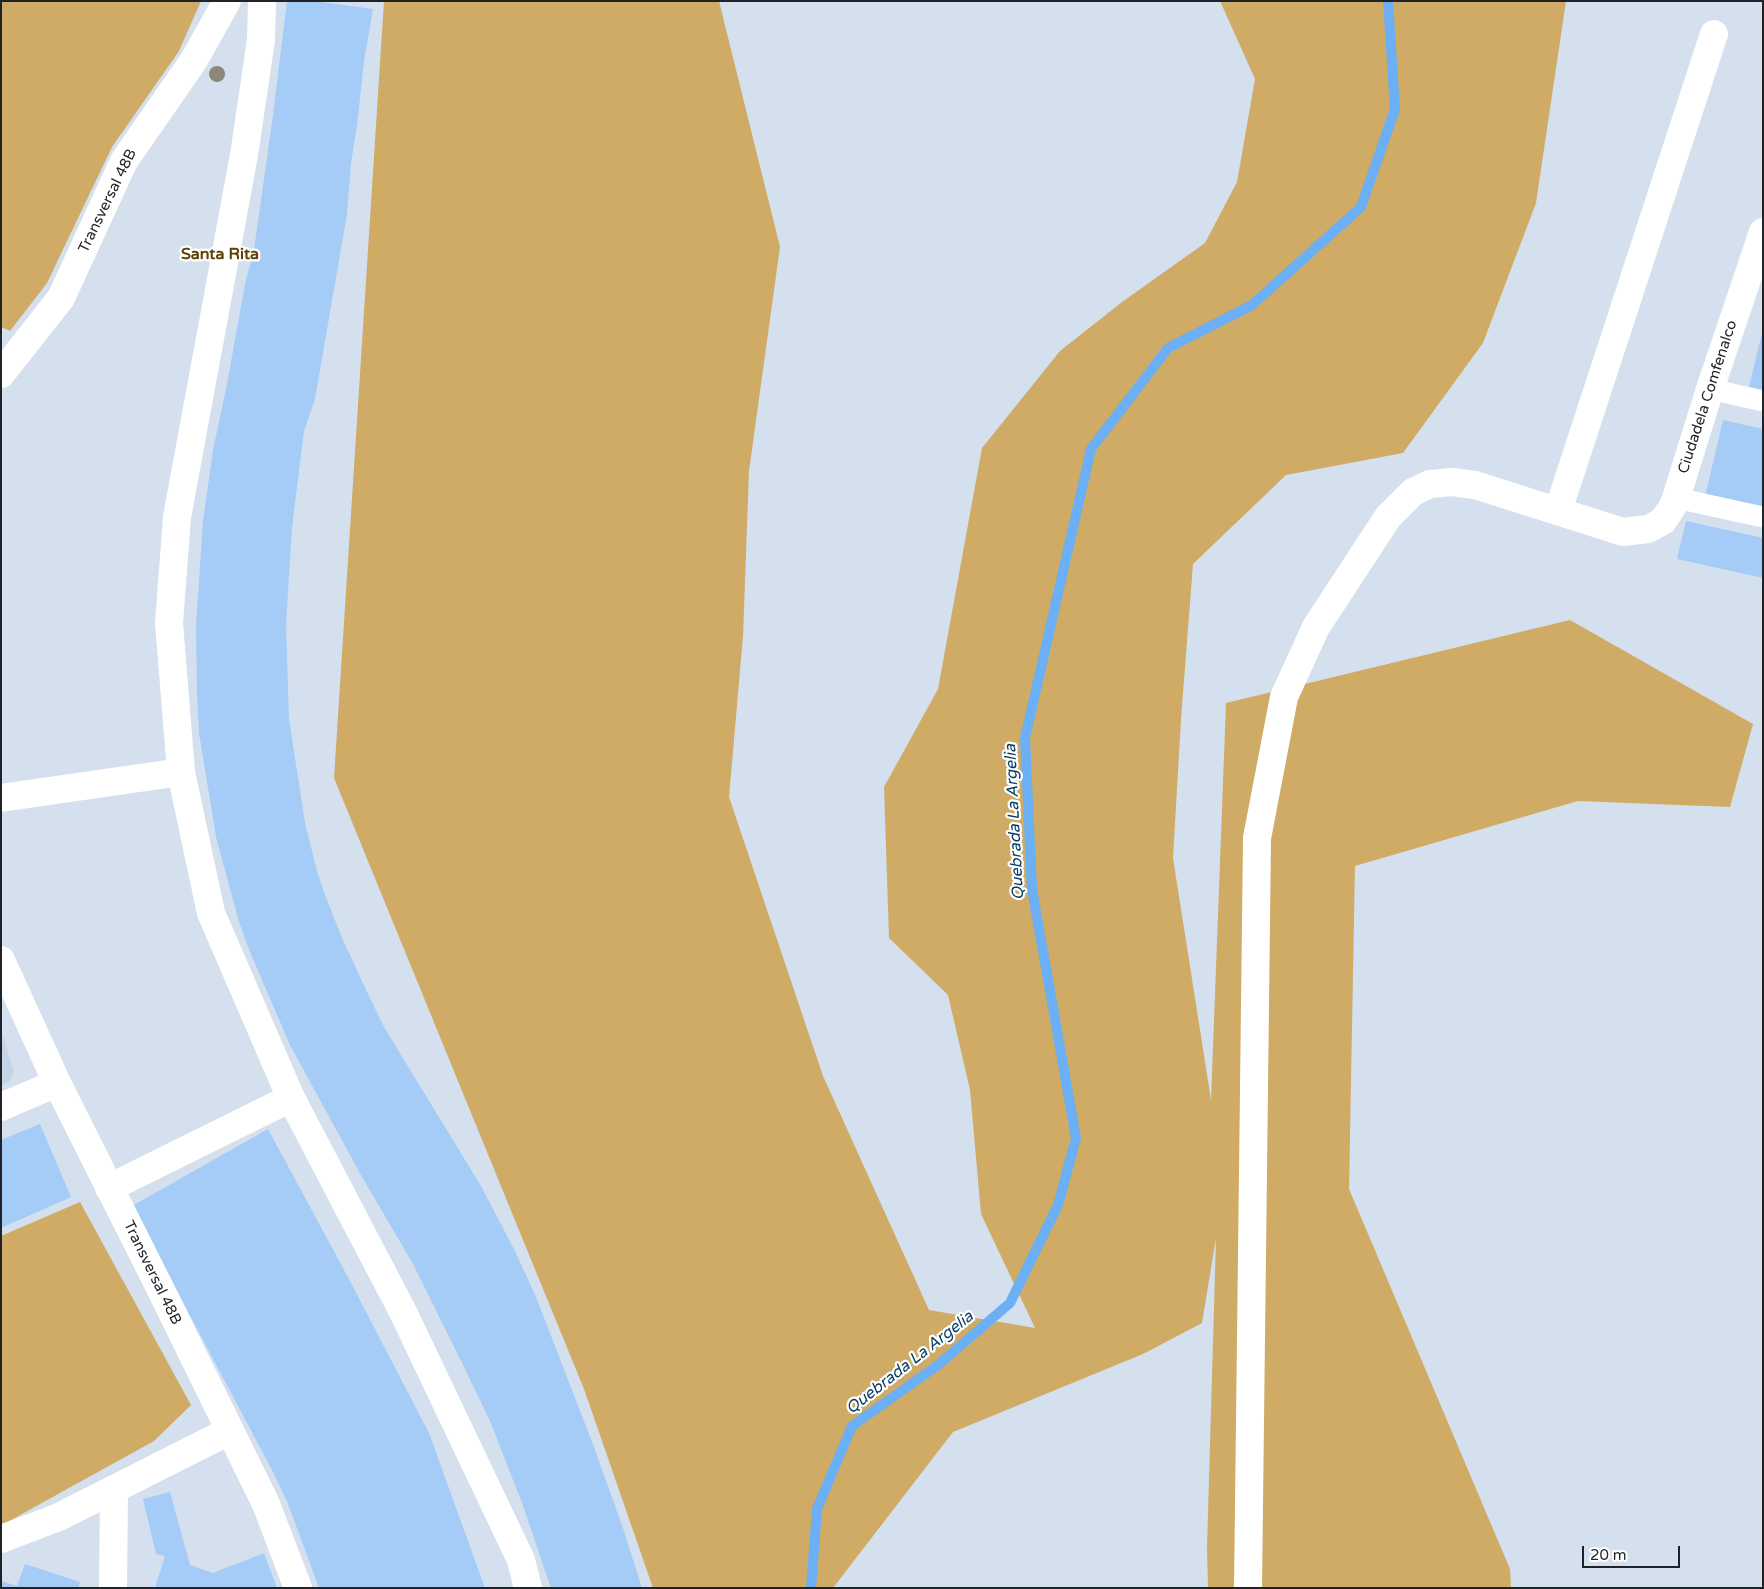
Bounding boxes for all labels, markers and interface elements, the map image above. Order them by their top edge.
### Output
street label: Transversal 48B [75,146,141,256]
district label: Santa Rita [181,245,259,265]
street label: Ciudadela Comfenalco [1675,318,1741,476]
water label: Quebrada La Argelia [1001,743,1029,901]
street label: Transversal 48B [119,1218,185,1328]
water label: Quebrada La Argelia [842,1307,978,1419]
scale bar [1584,1536,1682,1568]
text: 20 m [1590,1546,1627,1564]

